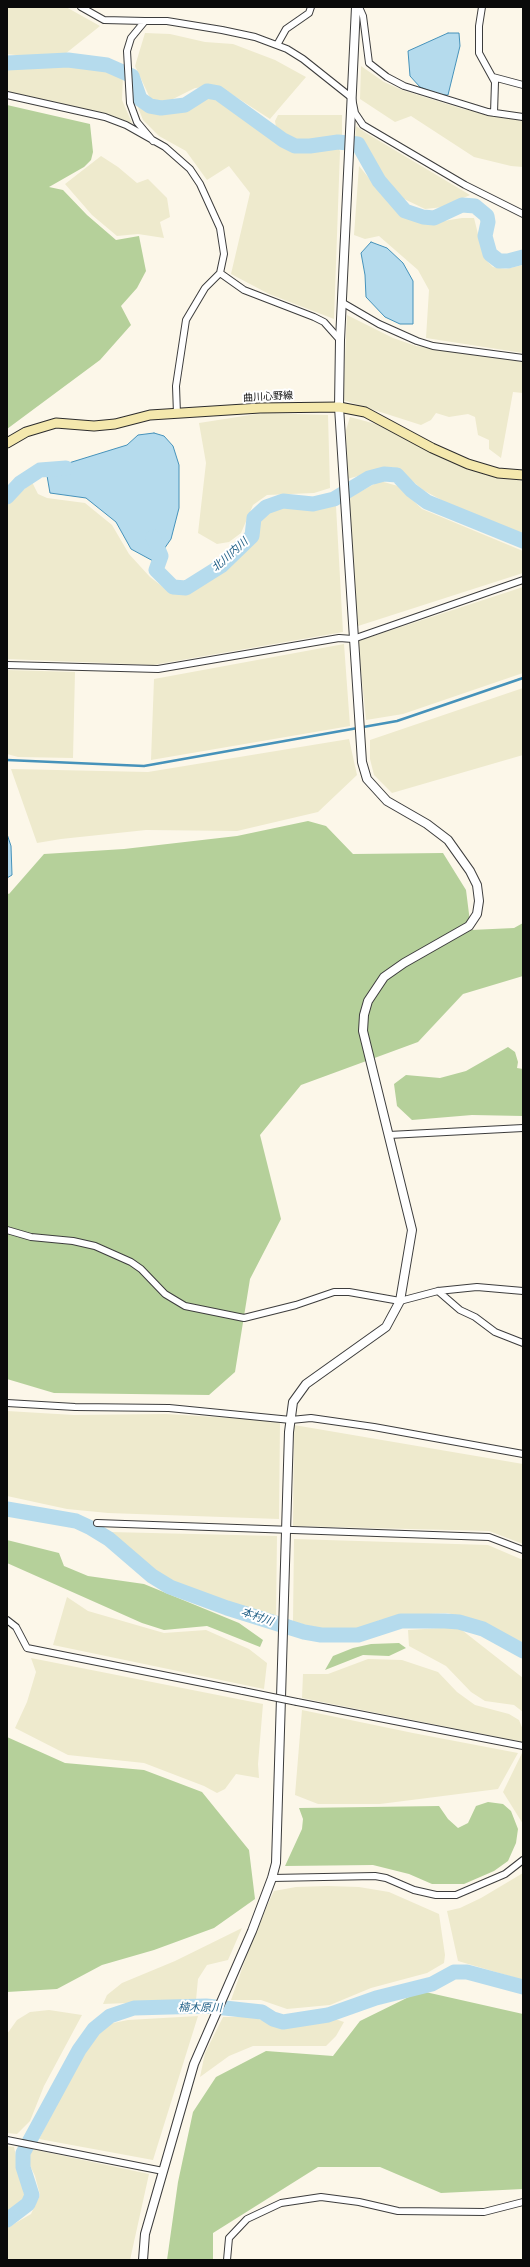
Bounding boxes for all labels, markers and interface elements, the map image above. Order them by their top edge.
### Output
street label: 曲川心野線 [243,390,293,404]
water label: 北川内川 [209,535,251,575]
water label: 本村川 [239,1605,275,1629]
water label: 楠木原川 [178,2001,222,2015]

